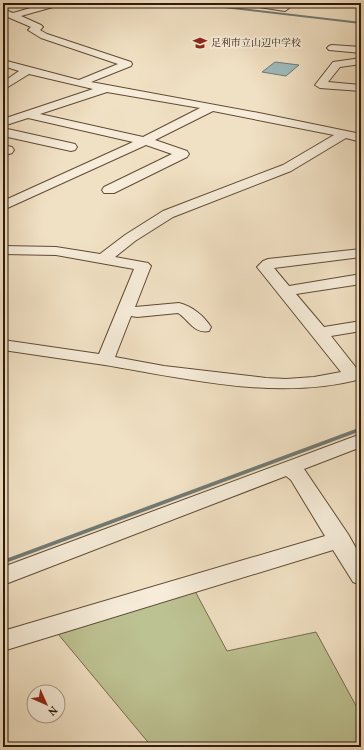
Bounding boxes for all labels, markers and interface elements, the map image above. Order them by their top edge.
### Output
school or university icon: 足利市立山辺中学校 [192,35,208,51]
place label: 足利市立山辺中学校 [211,36,301,50]
north arrow [26,684,66,724]
text: N [44,702,60,718]

